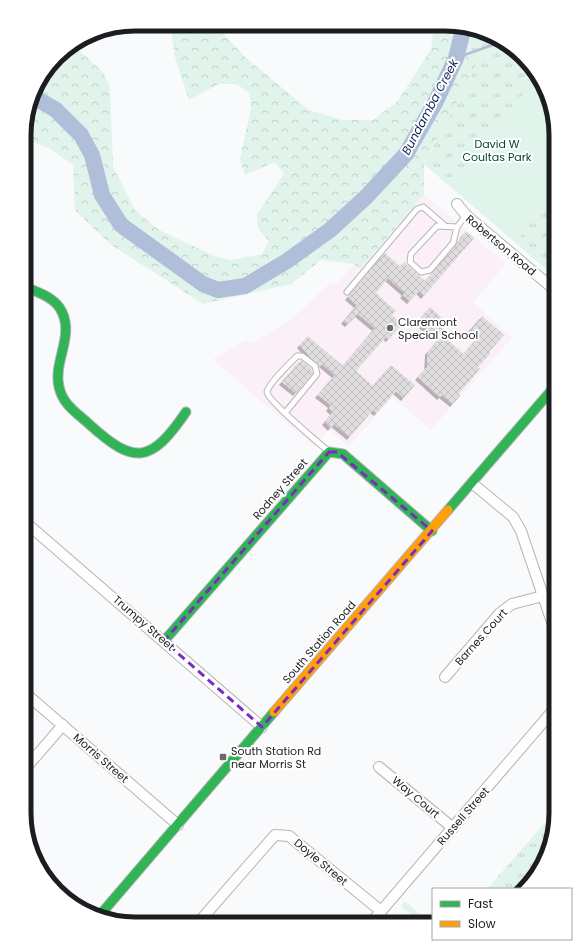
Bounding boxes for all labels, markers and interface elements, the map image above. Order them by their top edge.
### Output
water label: Bundamba Creek [397,55,462,158]
park label: David W Coultas Park [463,136,532,165]
street label: Robertson Road [462,211,540,279]
place label: Claremont Special School [398,314,478,343]
marker: Claremont Special School [385,323,395,333]
street label: Rodney Street [249,455,311,523]
street label: Trumpy Street [110,592,178,654]
street label: South Station Road [279,597,359,687]
street label: Barnes Court [451,605,511,669]
street label: Morris Street [70,730,132,786]
place label: South Station Rd near Morris St [231,743,321,772]
marker: South Station Rd near Morris St [218,752,228,762]
street label: Way Court [389,772,443,822]
street label: Russell Street [433,783,493,849]
street label: Doyle Street [291,835,351,889]
legend [432,888,572,940]
text: Fast [468,895,493,912]
text: Slow [468,915,496,932]

